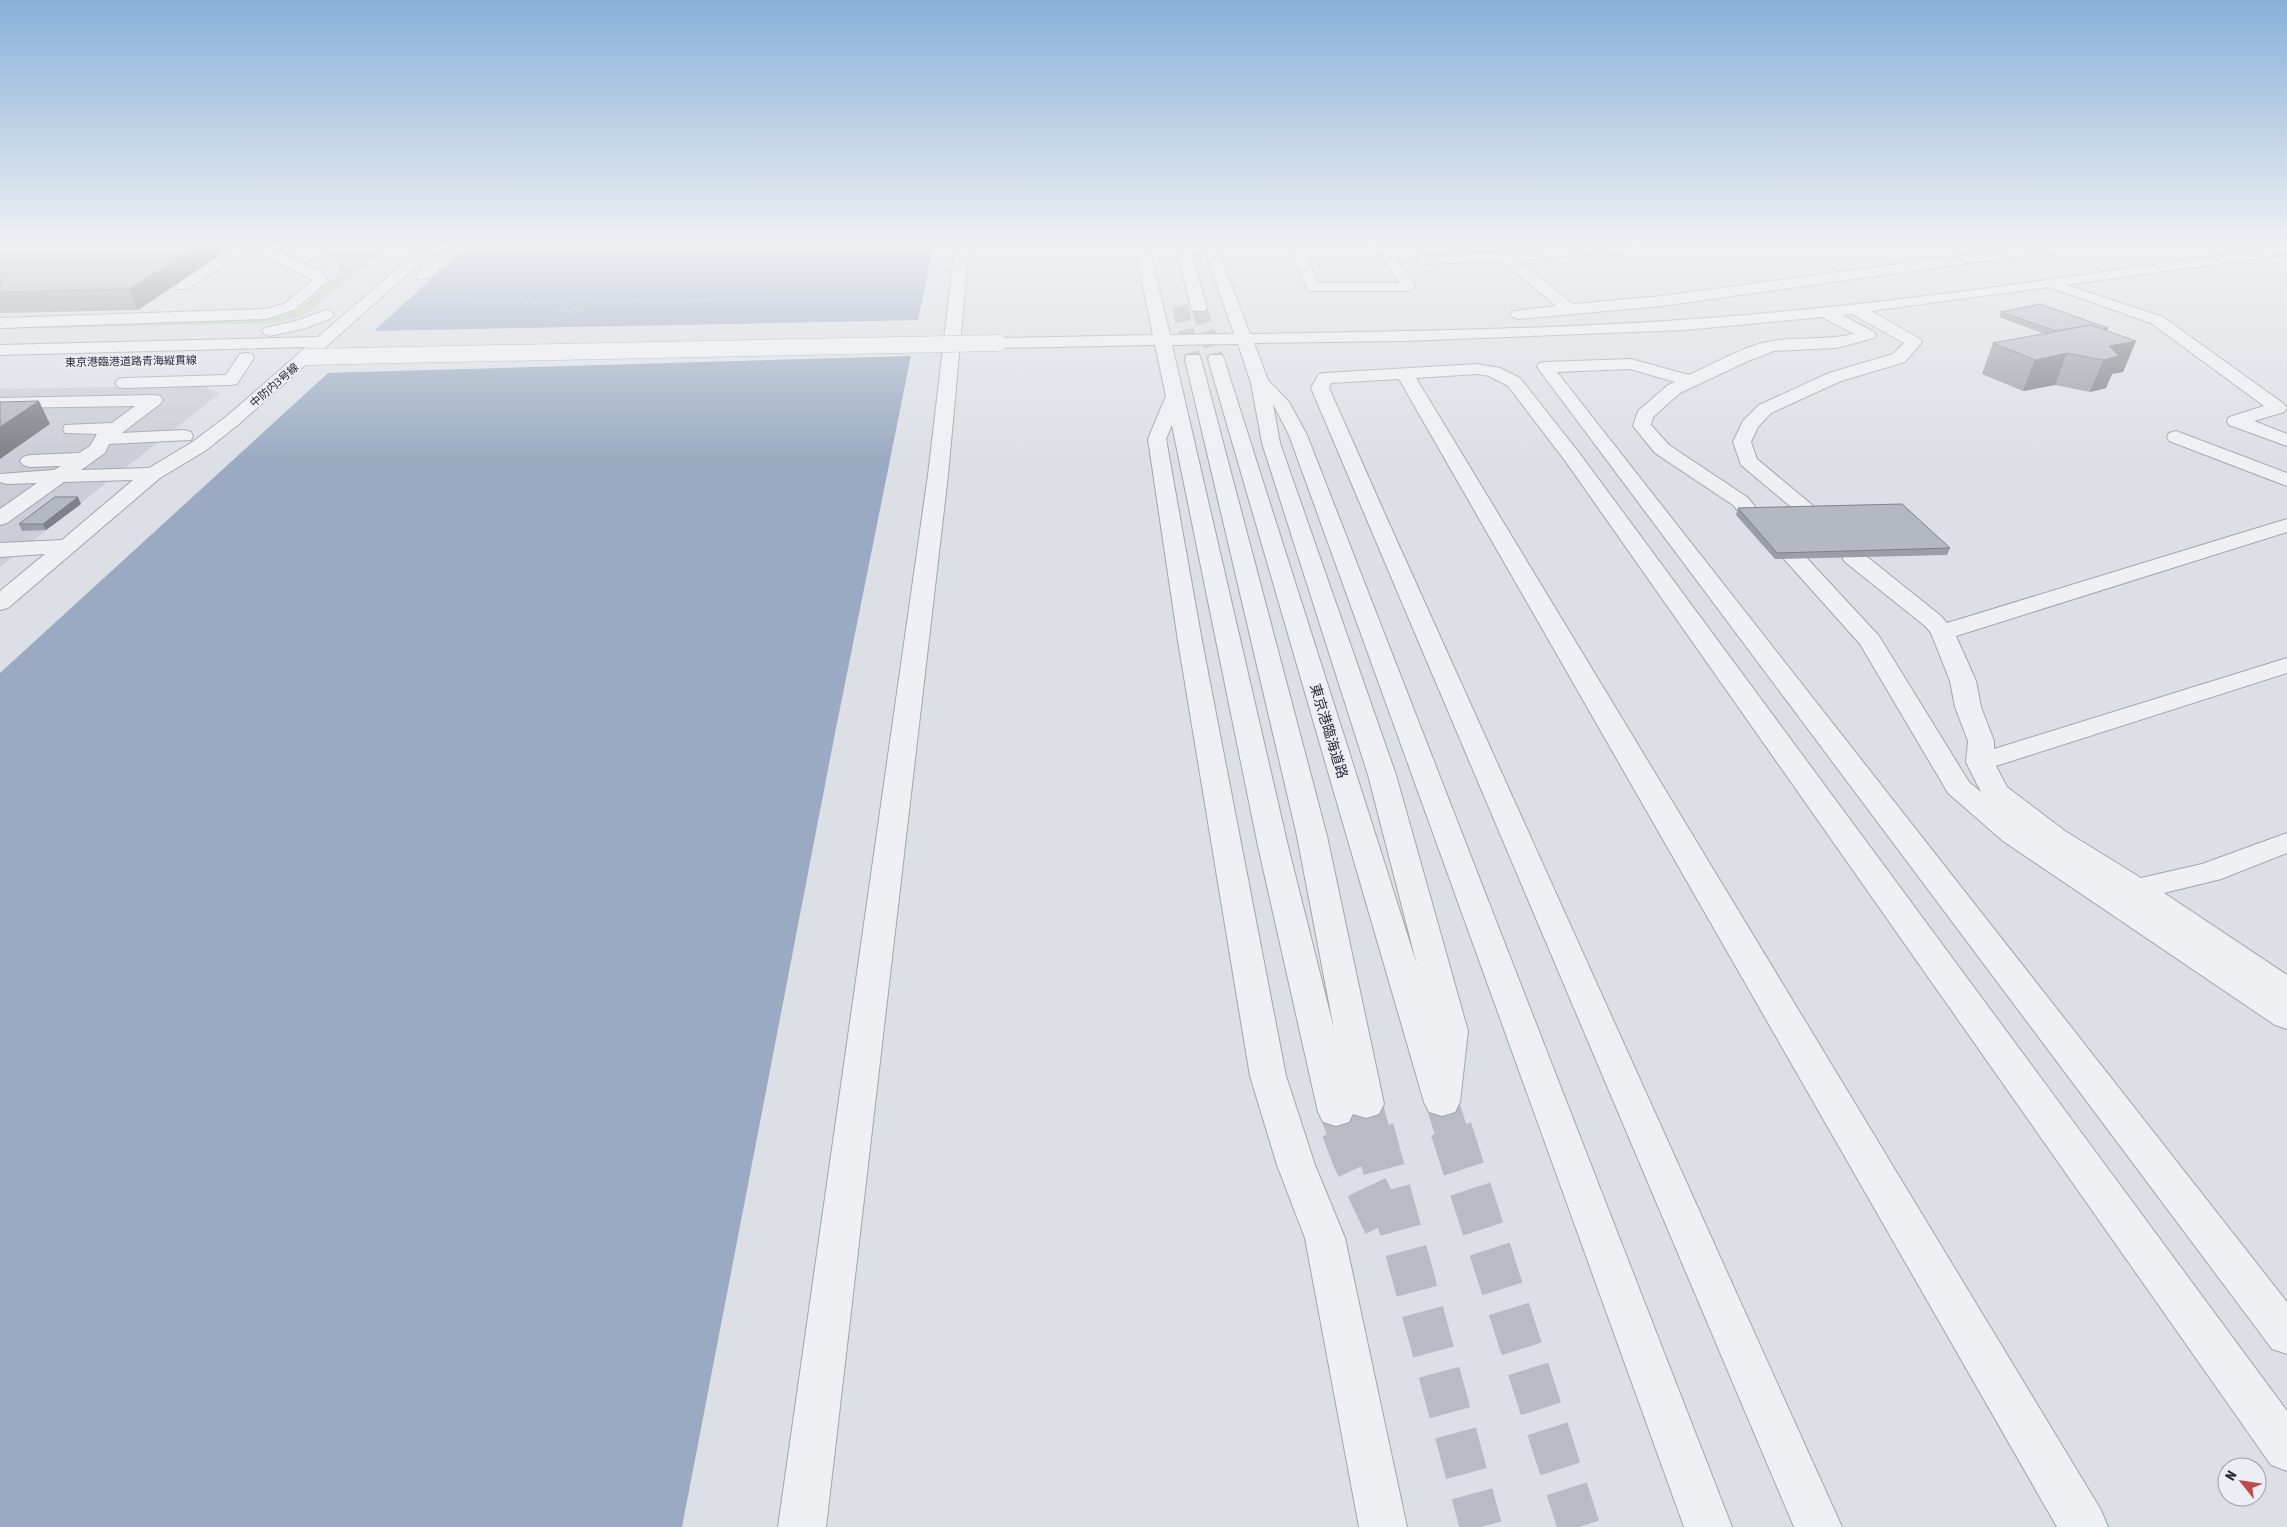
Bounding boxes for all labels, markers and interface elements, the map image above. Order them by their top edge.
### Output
street label: 東京港臨港道路青海縦貫線 [65,354,197,368]
street label: 中防内3号線 [247,361,301,409]
street label: 東京港臨海道路 [1307,682,1351,780]
north arrow [2217,1457,2267,1507]
text: N [2222,1468,2240,1483]

